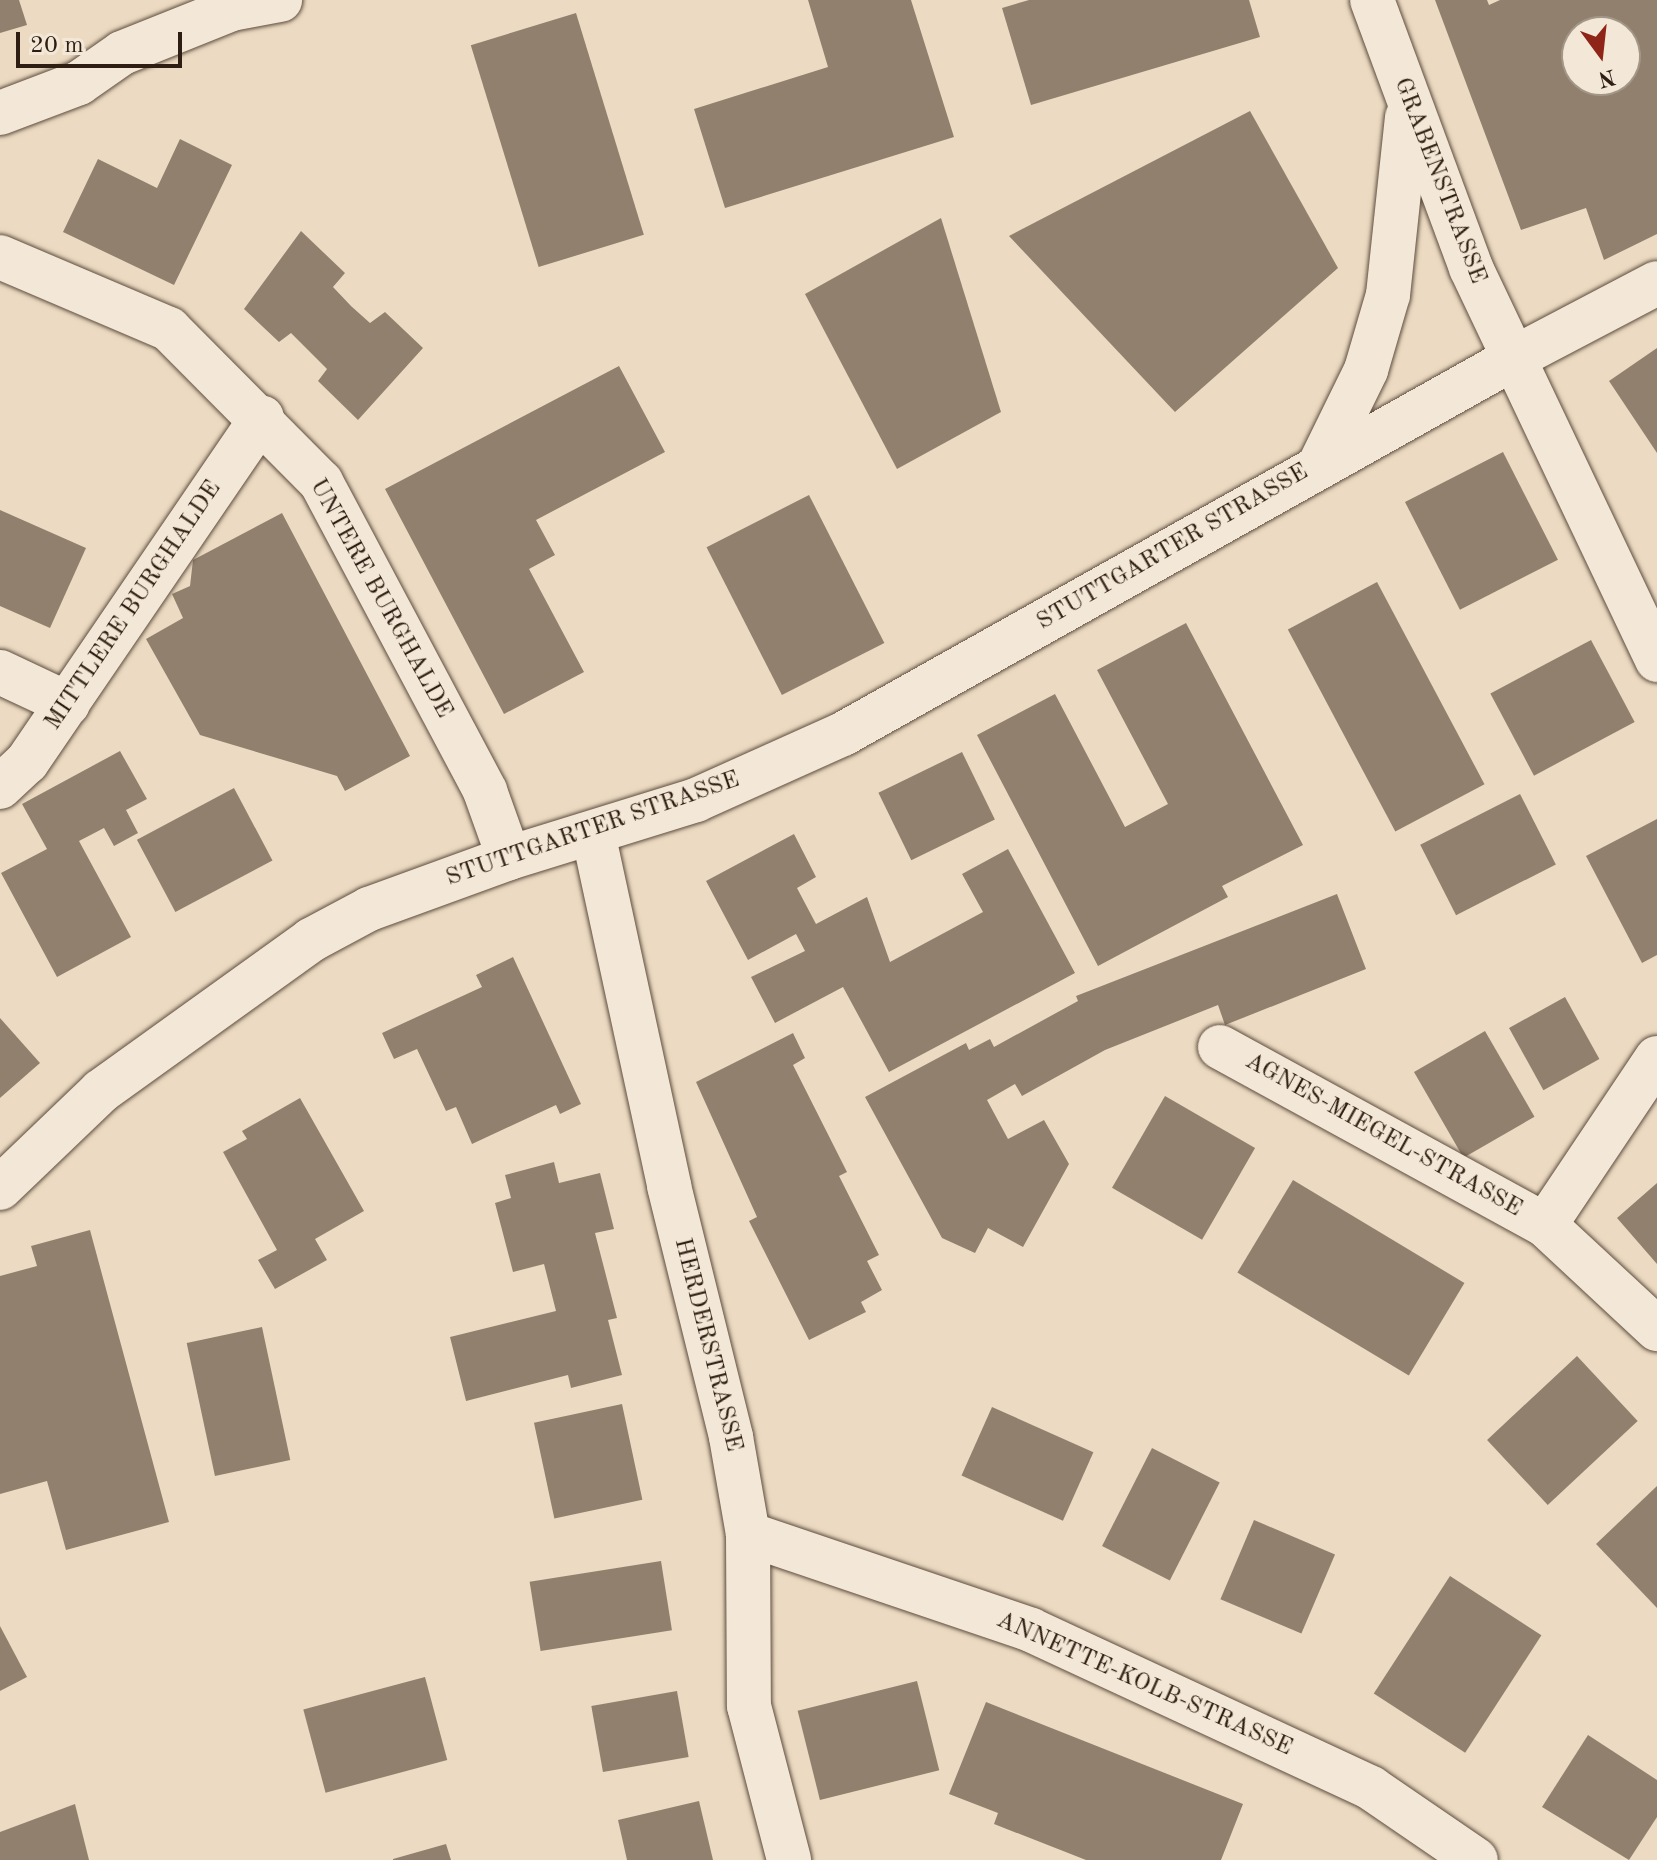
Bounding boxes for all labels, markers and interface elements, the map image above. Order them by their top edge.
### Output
scale bar [20,16,186,66]
north arrow [1561,16,1641,96]
text: 20 m [30,34,84,58]
text: N [1596,64,1618,90]
street label: GRABENSTRASSE [1386,74,1492,288]
street label: STUTTGARTER STRASSE [1032,458,1314,638]
street label: UNTERE BURGHALDE [302,474,458,724]
street label: MITTLERE BURGHALDE [40,476,228,736]
street label: STUTTGARTER STRASSE [442,766,744,894]
street label: AGNES-MIEGEL-STRASSE [1240,1048,1526,1224]
street label: HERDERSTRASSE [667,1235,747,1455]
street label: ANNETTE-KOLB-STRASSE [992,1607,1296,1763]

